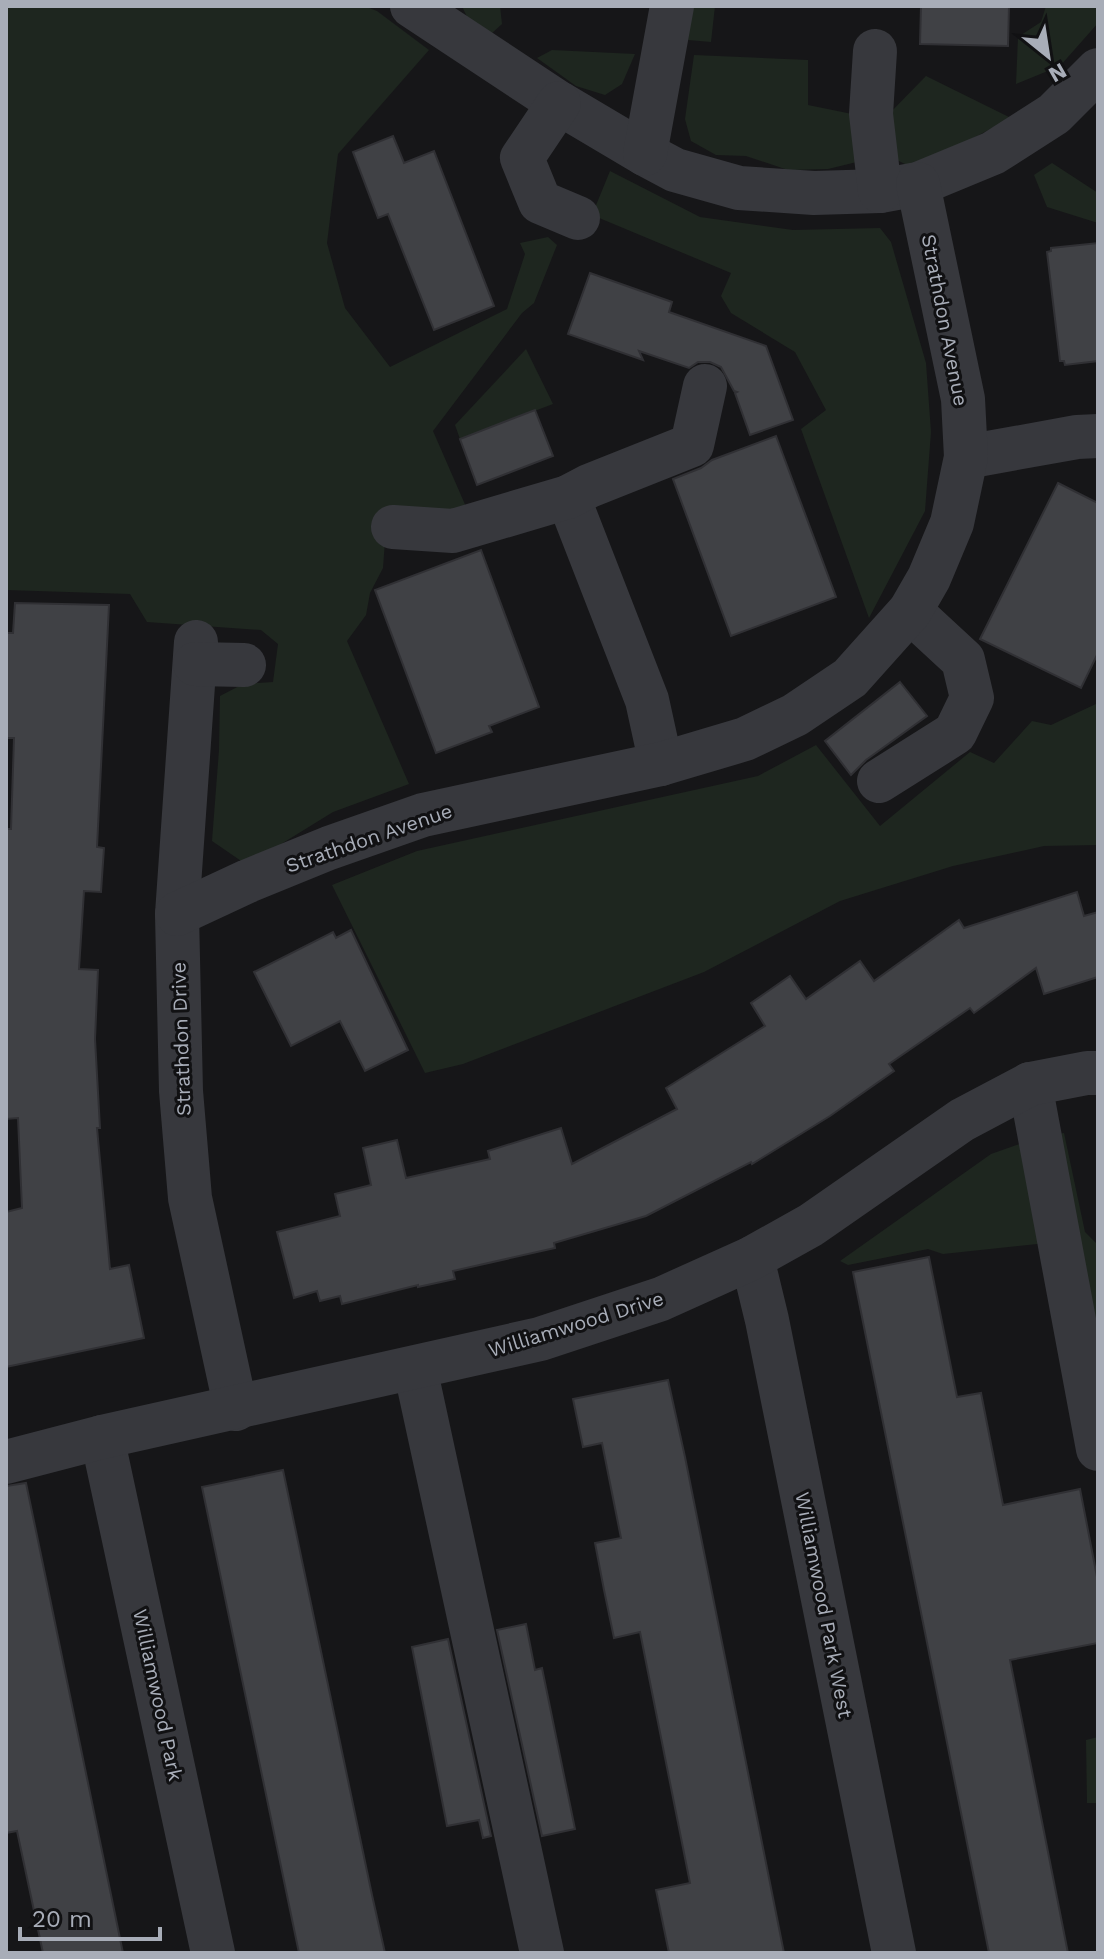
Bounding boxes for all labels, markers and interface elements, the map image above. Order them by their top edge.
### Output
north arrow [1008,16,1088,96]
text: N [1044,58,1071,88]
street label: Strathdon Avenue [917,232,973,408]
street label: Strathdon Avenue [283,798,455,878]
street label: Strathdon Drive [166,962,196,1116]
street label: Williamwood Drive [486,1286,666,1362]
street label: Williamwood Park West [790,1490,858,1721]
street label: Williamwood Park [128,1607,188,1783]
scale bar [20,1891,160,1941]
text: 20 m [32,1905,92,1933]

